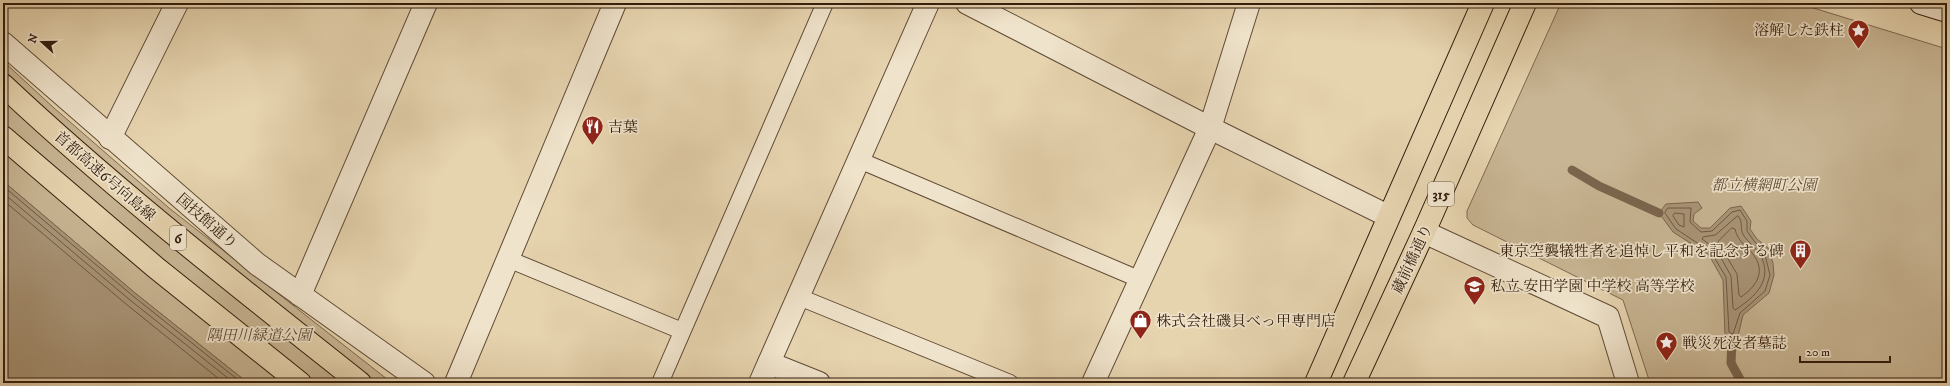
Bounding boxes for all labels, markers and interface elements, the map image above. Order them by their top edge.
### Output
place icon: 溶解した鉄柱 [1846,17,1872,50]
place label: 溶解した鉄柱 [1754,21,1844,40]
north arrow [22,22,62,62]
text: N [25,32,42,45]
restaurant icon: 吉葉 [579,114,605,147]
place label: 吉葉 [608,118,638,137]
street label: 首都高速6号向島線 [50,127,159,225]
park label: 都立横網町公園 [1711,176,1819,195]
road number: 315 [1428,182,1454,206]
street label: 国技館通り [172,190,241,253]
street label: 蔵前橋通り [1388,221,1437,297]
road number: 6 [170,226,186,250]
building icon: 東京空襲犠牲者を追悼し平和を記念する碑 [1787,238,1813,271]
place label: 東京空襲犠牲者を追悼し平和を記念する碑 [1499,242,1784,261]
school or university icon: 私立 安田学園 中学校 高等学校 [1462,273,1488,306]
place label: 私立 安田学園 中学校 高等学校 [1490,277,1695,296]
shop icon: 株式会社磯貝べっ甲専門店 [1127,308,1153,341]
place label: 株式会社磯貝べっ甲専門店 [1156,312,1336,331]
park label: 隅田川緑道公園 [206,326,314,345]
place icon: 戦災死没者墓誌 [1653,330,1679,363]
place label: 戦災死没者墓誌 [1682,334,1787,353]
scale bar [1800,338,1890,364]
text: 20 m [1806,345,1830,360]

